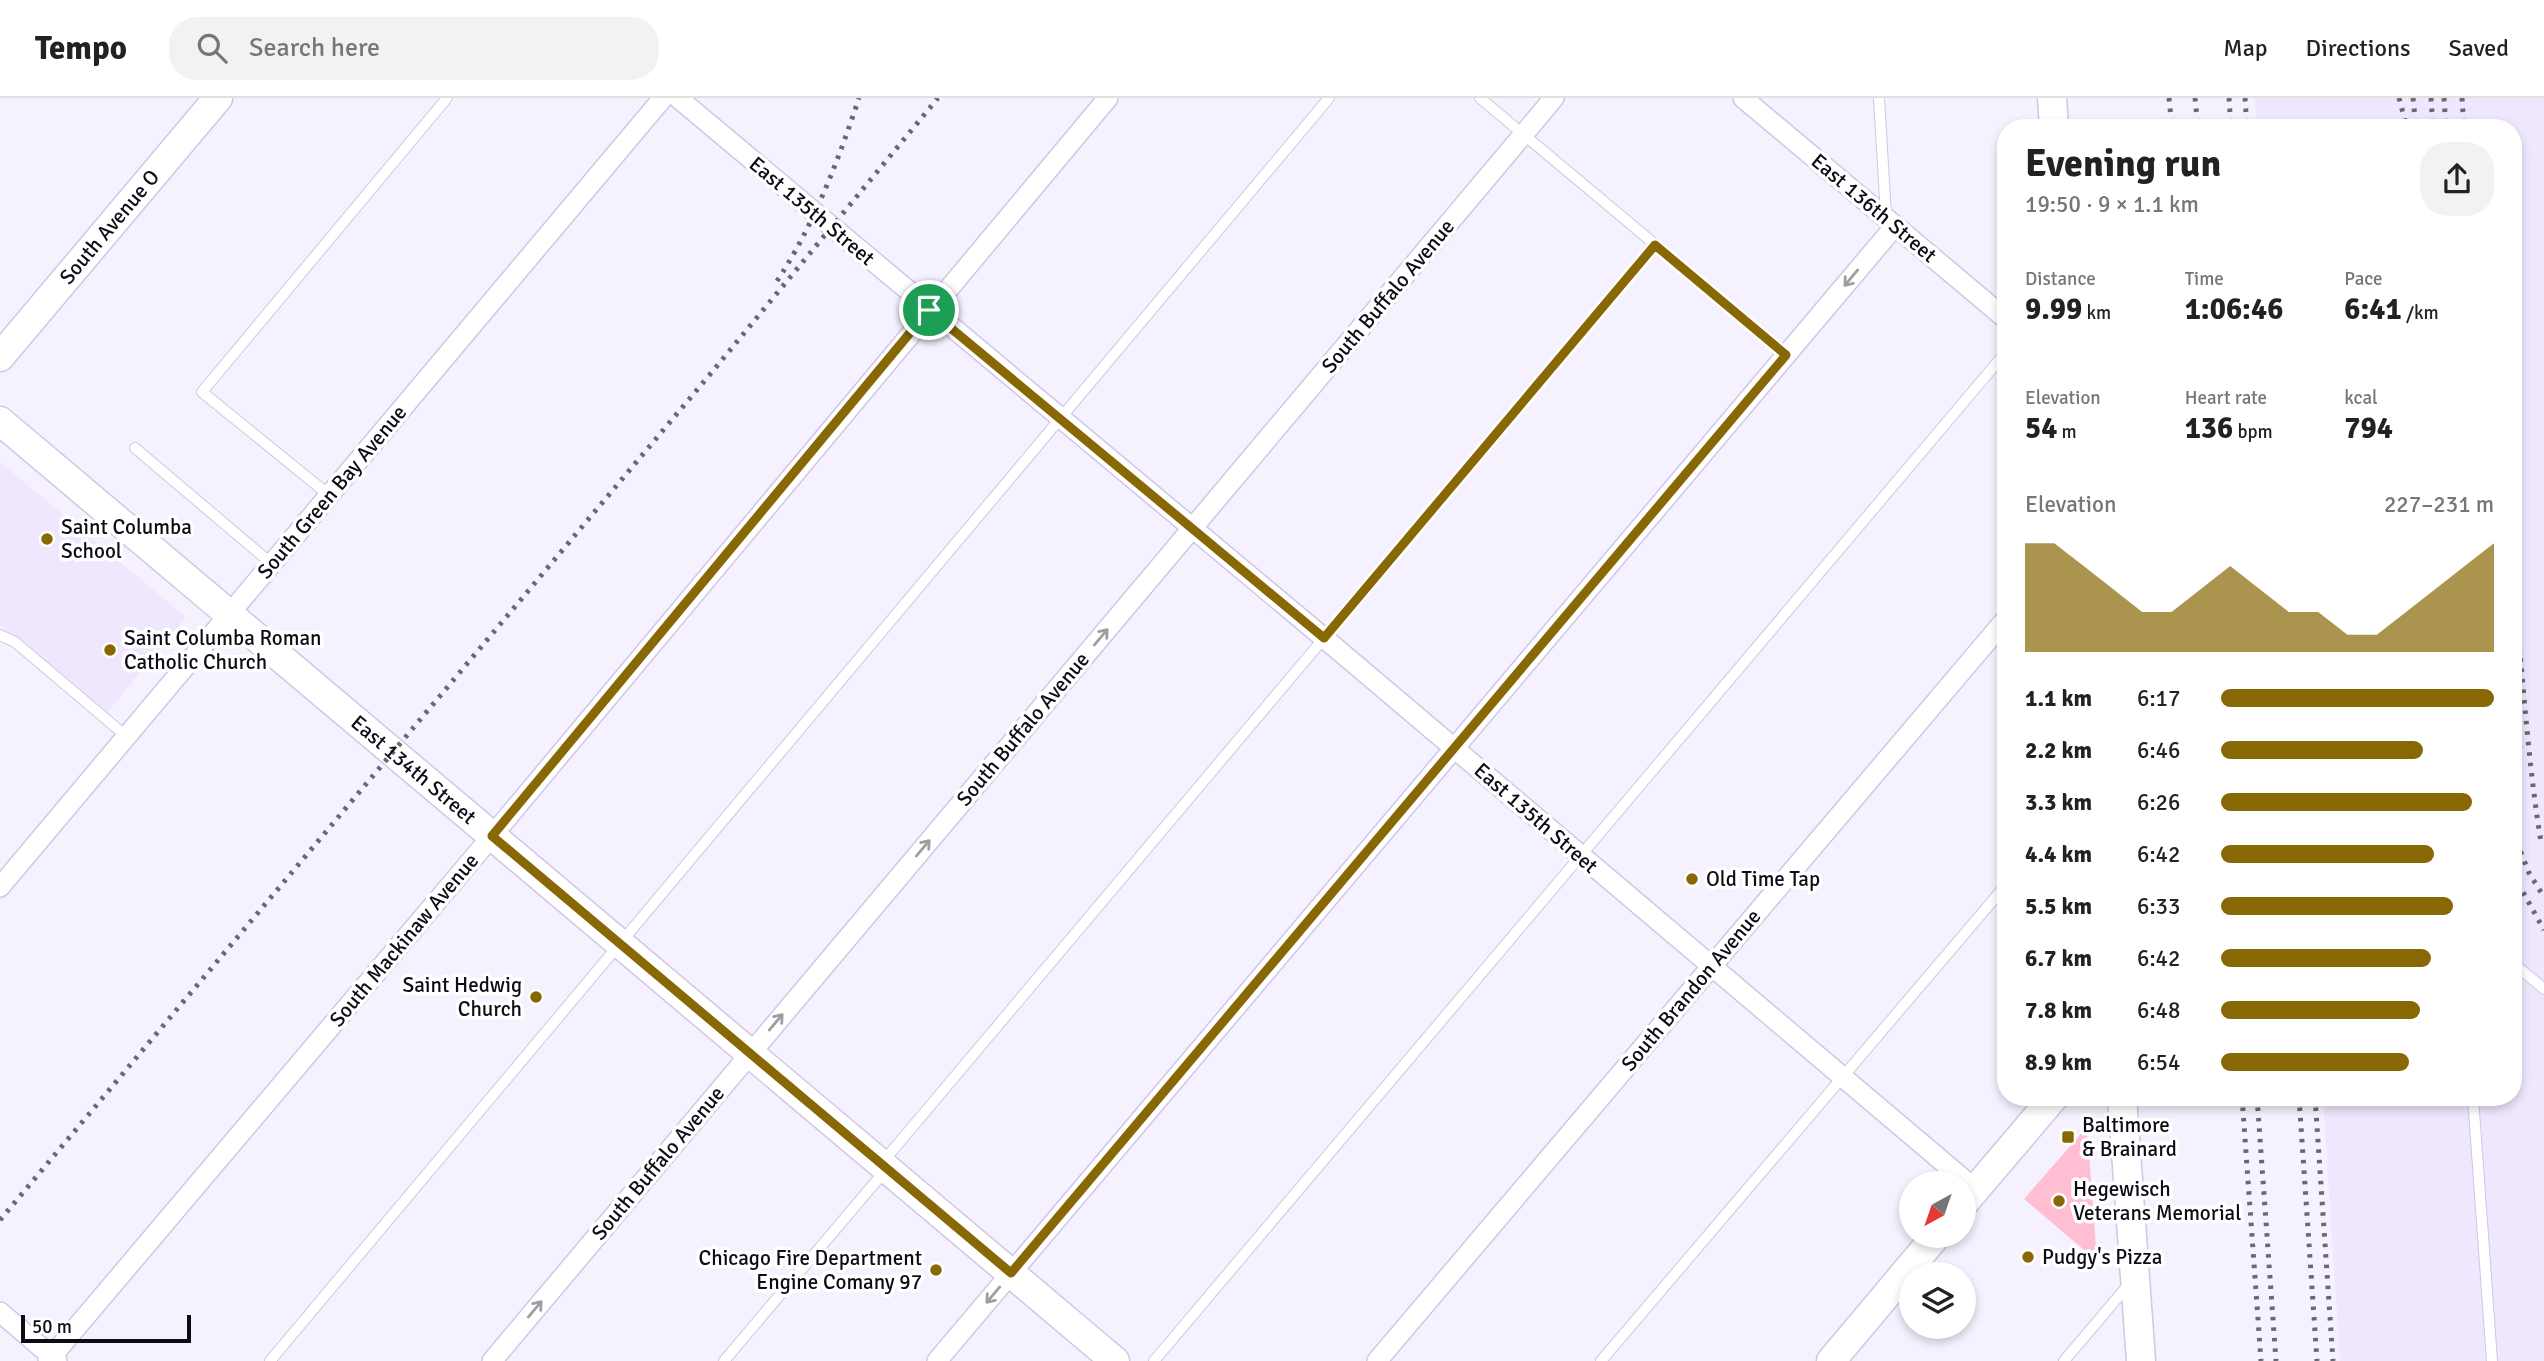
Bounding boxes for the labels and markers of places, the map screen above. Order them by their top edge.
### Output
pin [899,280,959,340]
place label: Saint Columba School [61,514,192,564]
marker: Saint Columba School [39,531,55,547]
place label: Saint Columba Roman Catholic Church [124,625,322,675]
marker: Saint Columba Roman Catholic Church [102,642,118,658]
place label: Old Time Tap [1706,866,1820,892]
marker: Old Time Tap [1684,871,1700,887]
place label: Saint Hedwig Church [403,972,522,1022]
marker: Saint Hedwig Church [528,989,544,1005]
place label: Baltimore & Brainard [2082,1112,2177,1162]
marker: Baltimore & Brainard [2060,1129,2076,1145]
place label: Hegewisch Veterans Memorial [2073,1176,2241,1226]
marker: Hegewisch Veterans Memorial [2051,1193,2067,1209]
place label: Pudgy's Pizza [2042,1244,2162,1270]
place label: Chicago Fire Department Engine Comany 97 [699,1245,922,1295]
marker: Pudgy's Pizza [2020,1249,2036,1265]
marker: Chicago Fire Department Engine Comany 97 [928,1262,944,1278]

